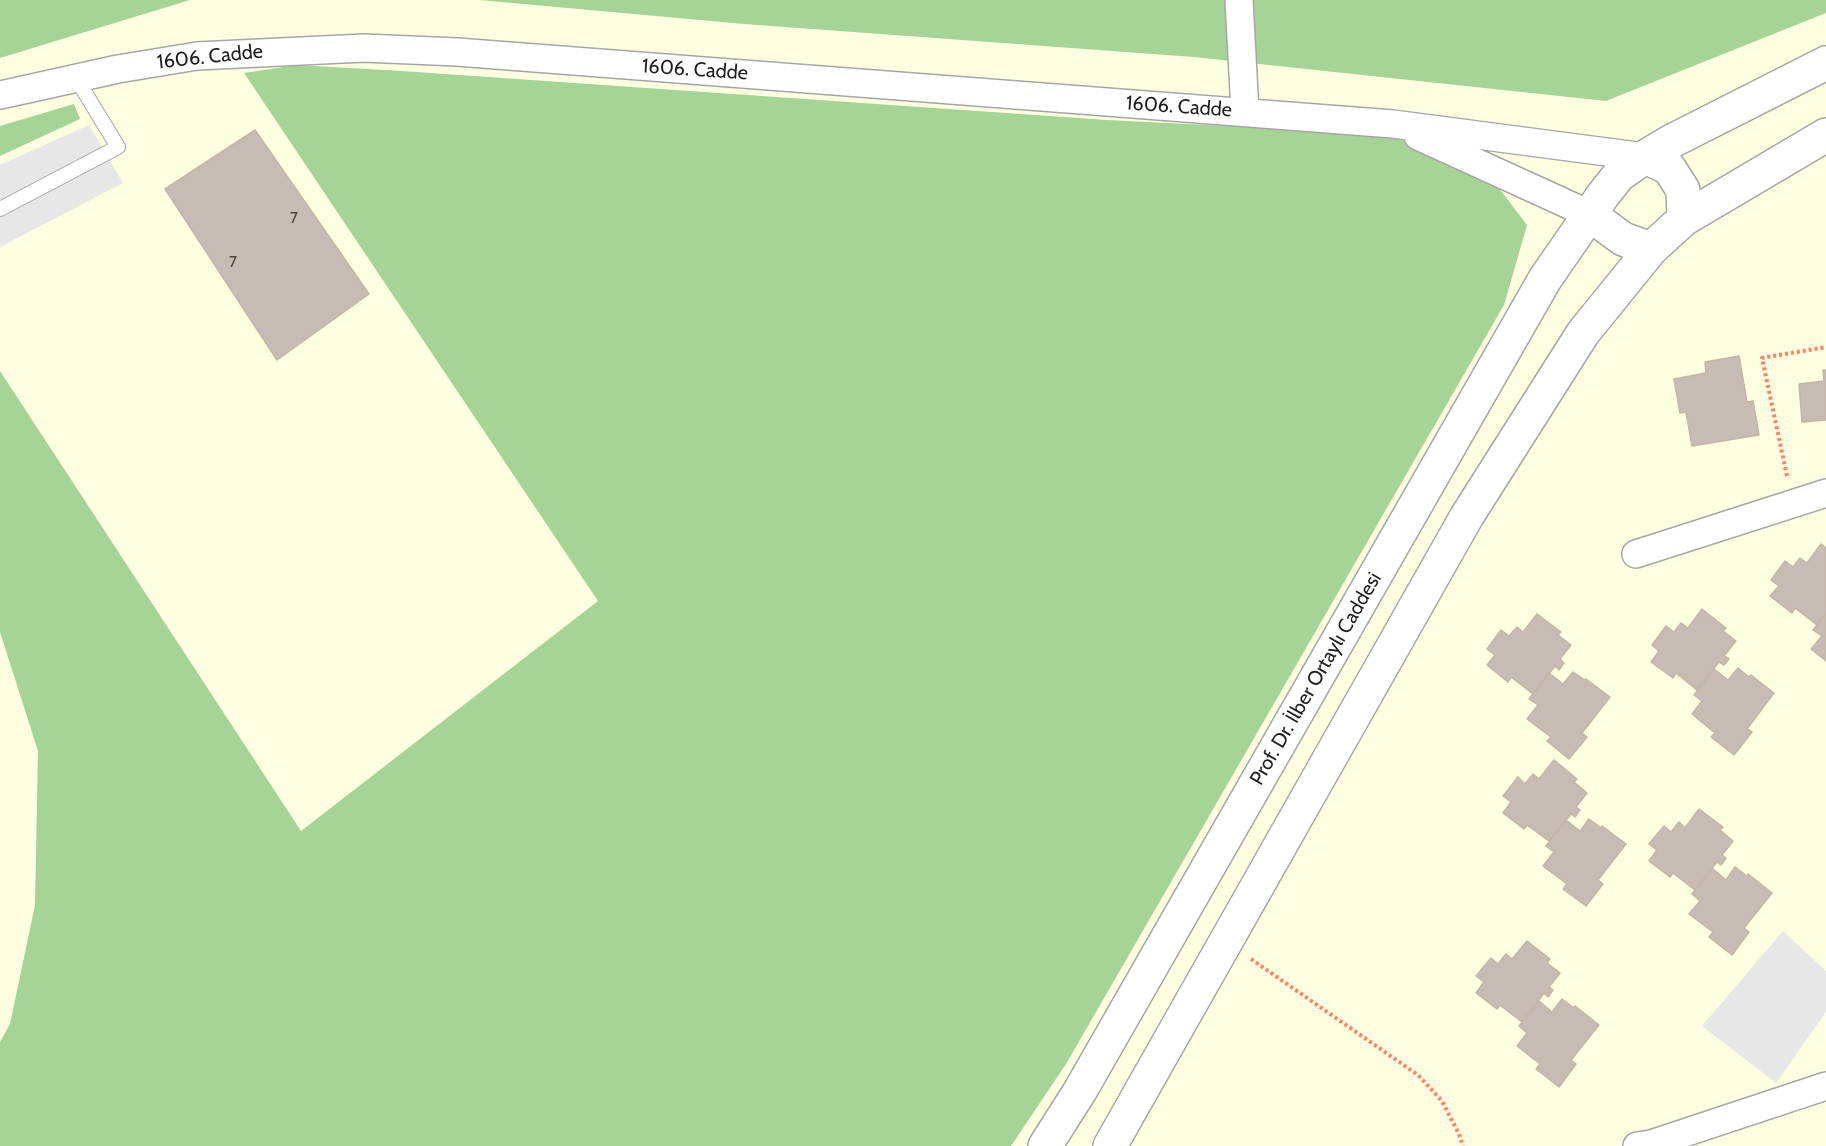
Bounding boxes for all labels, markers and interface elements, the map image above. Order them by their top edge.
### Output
street label: 1606. Cadde [156,40,264,74]
street label: 1606. Cadde [641,54,749,86]
street label: 1606. Cadde [1125,91,1233,123]
house number: 7 [290,208,298,228]
house number: 7 [229,252,237,272]
street label: Prof. Dr. İlber Ortaylı Caddesi [1245,568,1387,790]

